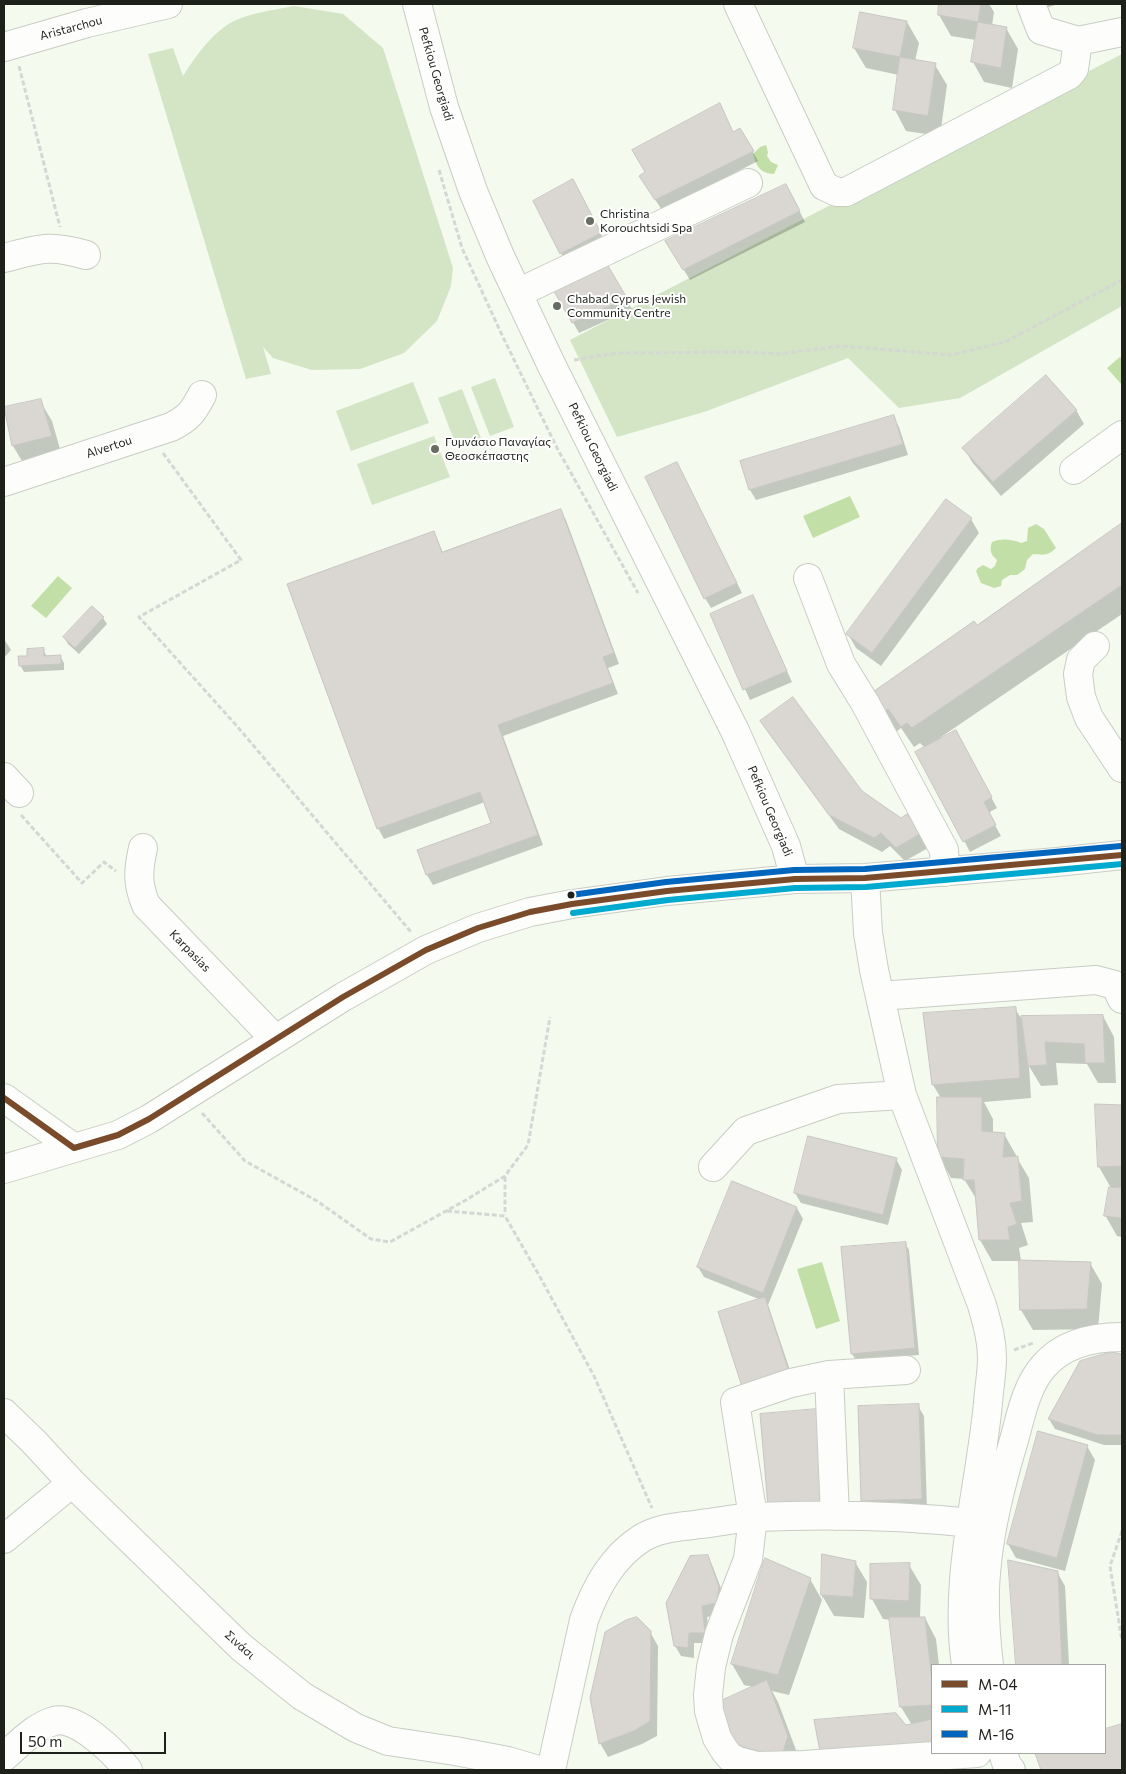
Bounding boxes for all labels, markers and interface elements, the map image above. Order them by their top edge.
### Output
street label: Aristarchou [38,13,104,43]
street label: Pefkiou Georgiadi [416,25,456,123]
place label: Christina Korouchtsidi Spa [600,207,692,235]
marker: Christina Korouchtsidi Spa [584,215,596,227]
place label: Chabad Cyprus Jewish Community Centre [567,292,686,320]
marker: Chabad Cyprus Jewish Community Centre [551,300,563,312]
street label: Pefkiou Georgiadi [565,400,621,494]
street label: Alvertou [84,433,134,461]
place label: Γυμνάσιο Παναγίας Θεοσκέπαστης [445,435,551,463]
marker: Γυμνάσιο Παναγίας Θεοσκέπαστης [429,443,441,455]
street label: Pefkiou Georgiadi [744,764,796,858]
unlabelled marker [566,890,576,900]
street label: Karpasias [166,927,214,975]
street label: Σινάσι [222,1628,258,1662]
legend [931,1664,1106,1754]
text: M-04 [978,1675,1017,1693]
text: M-11 [978,1700,1011,1718]
scale bar [22,1722,169,1754]
text: M-16 [978,1725,1014,1743]
text: 50 m [28,1732,62,1750]

